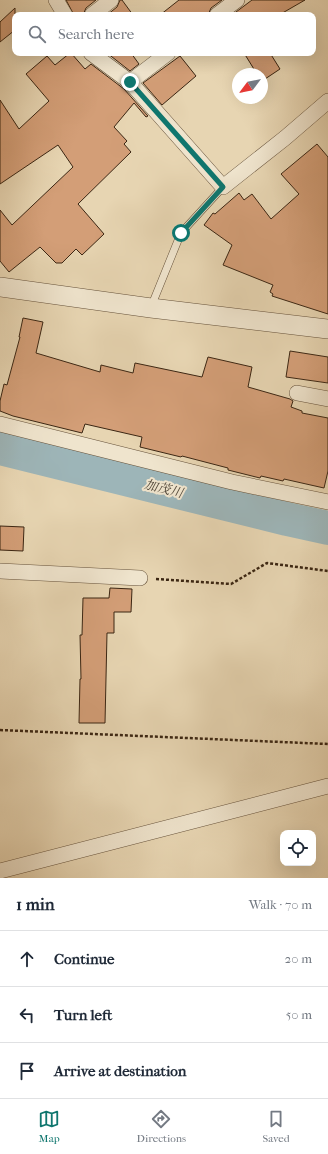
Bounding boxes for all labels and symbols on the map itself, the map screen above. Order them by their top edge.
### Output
north arrow [232,68,268,104]
route end [121,73,139,91]
route start [172,224,190,242]
water label: 加茂川 [143,476,187,501]

